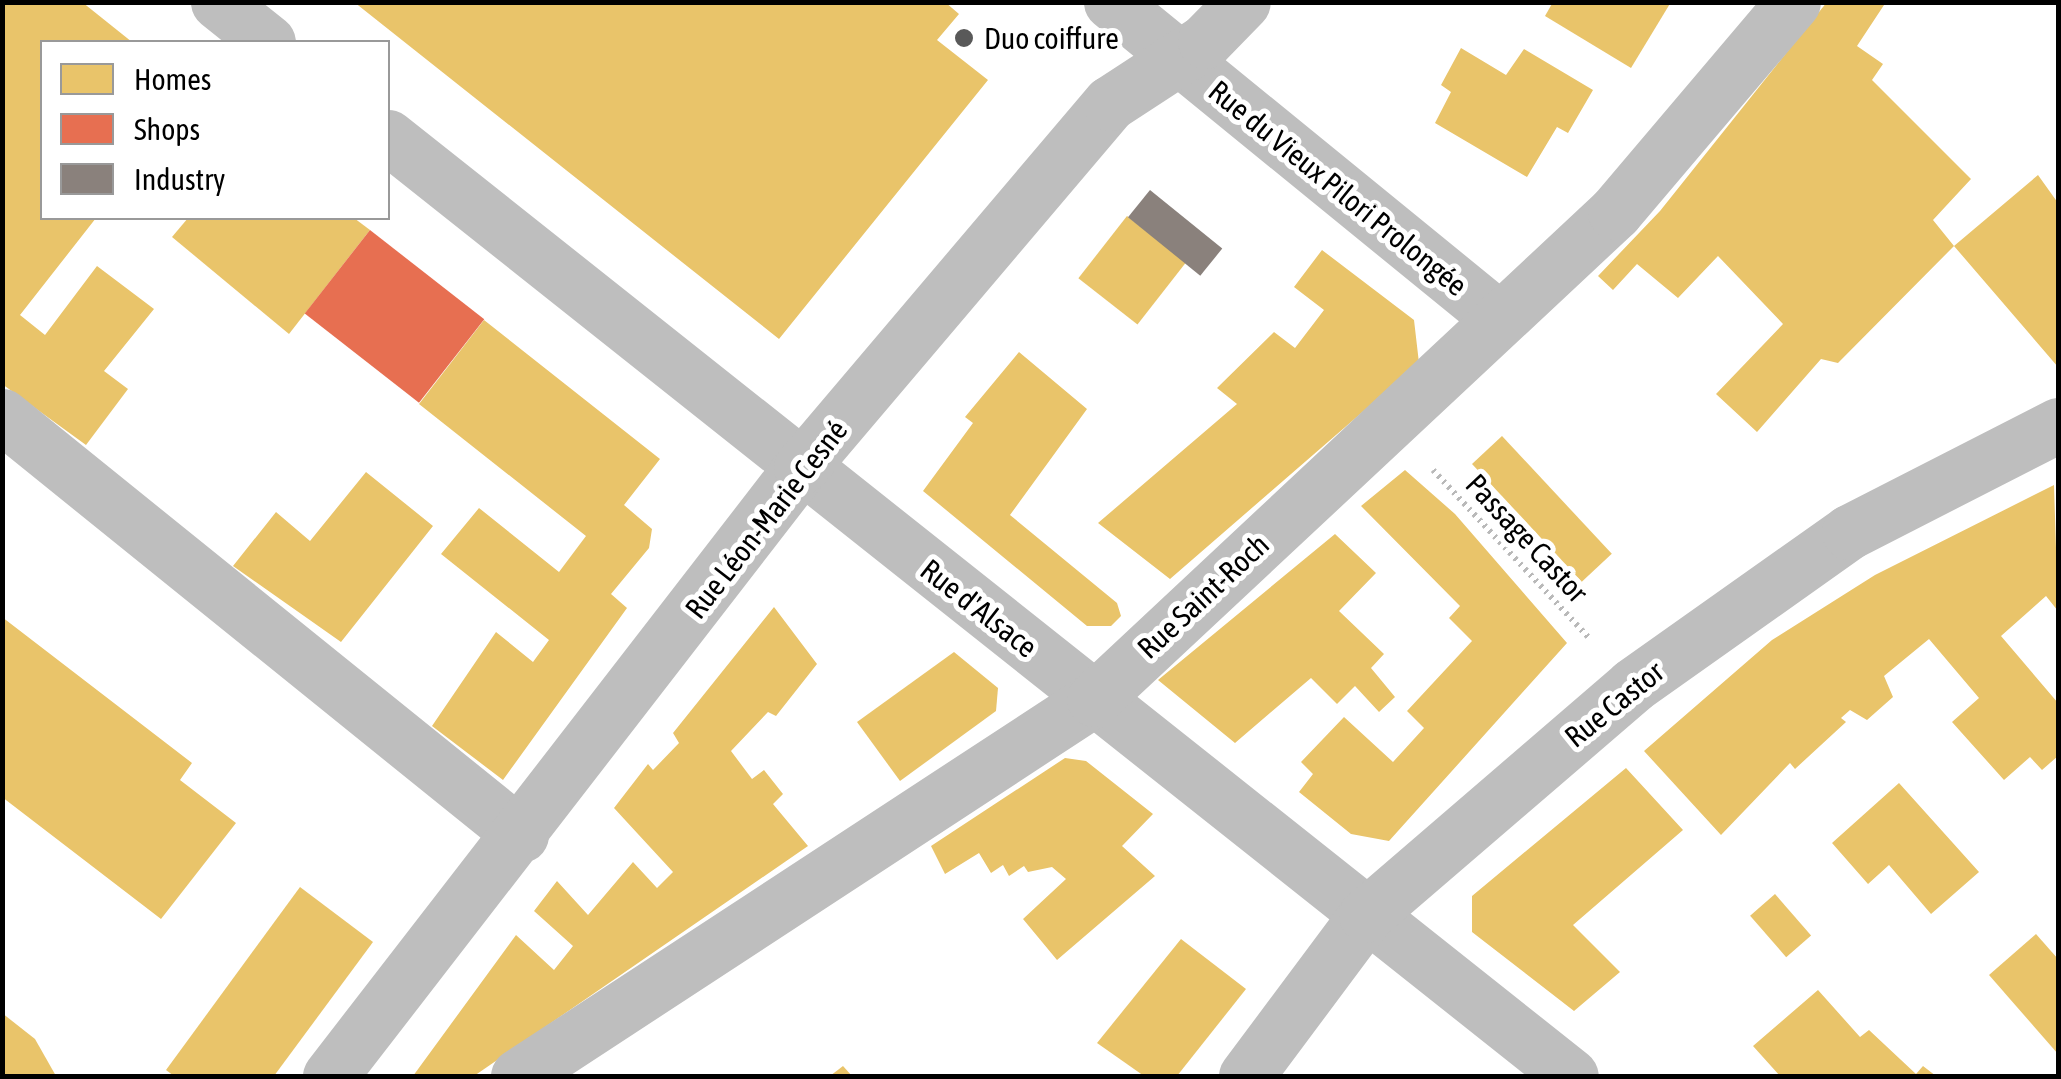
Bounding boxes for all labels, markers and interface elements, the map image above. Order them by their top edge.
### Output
place label: Duo coiffure [984,20,1119,56]
marker: Duo coiffure [953,27,975,49]
legend [40,40,390,220]
text: Homes [134,62,211,96]
street label: Rue du Vieux Pilori Prolongée [1202,73,1474,303]
text: Shops [134,112,200,146]
text: Industry [134,162,225,196]
street label: Rue Léon-Marie Cesné [677,413,855,625]
street label: Passage Castor [1458,466,1596,610]
street label: Rue Saint-Roch [1130,526,1276,666]
street label: Rue d'Alsace [913,551,1045,665]
street label: Rue Castor [1557,653,1671,755]

